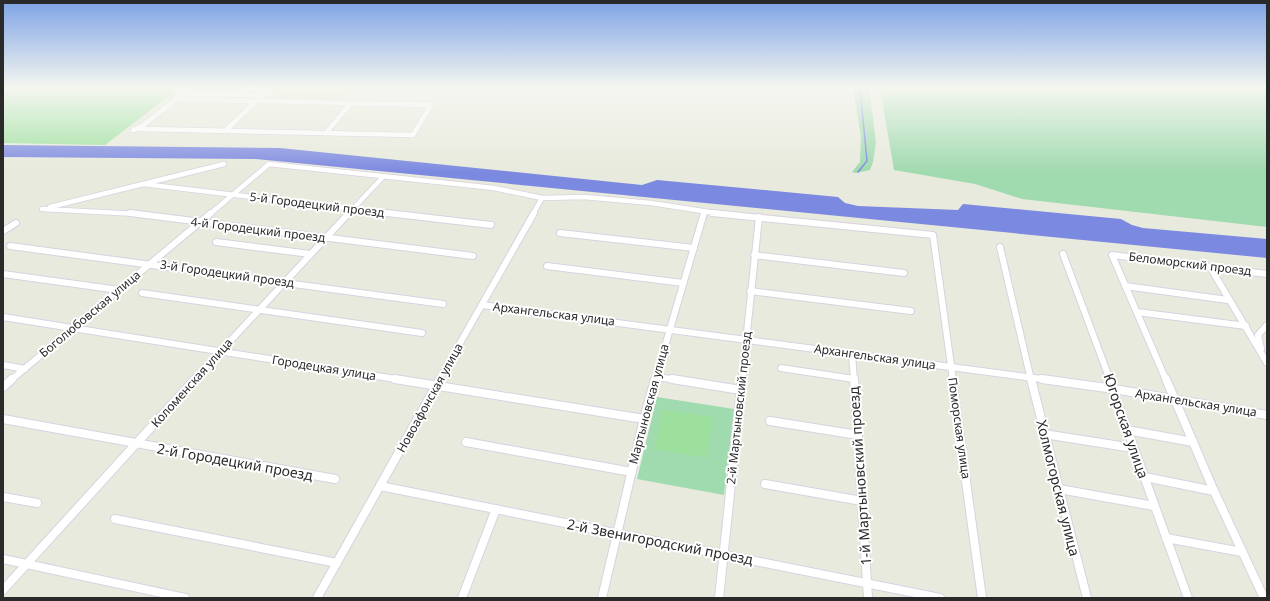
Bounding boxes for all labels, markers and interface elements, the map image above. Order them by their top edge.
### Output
street label: 5-й Городецкий проезд [249,188,386,221]
street label: 4-й Городецкий проезд [190,213,327,246]
street label: Беломорский проезд [1128,248,1253,280]
street label: 3-й Городецкий проезд [159,256,296,291]
street label: Боголюбовская улица [35,266,144,361]
street label: Архангельская улица [492,298,616,329]
street label: 2-й Мартыновский проезд [722,330,755,485]
street label: Коломенская улица [147,334,236,431]
street label: Новоафонская улица [392,340,467,456]
street label: Архангельская улица [813,340,937,373]
street label: Мартыновская улица [624,342,673,466]
street label: Городецкая улица [271,351,377,384]
street label: Югорская улица [1100,371,1153,481]
street label: Поморская улица [944,376,975,480]
street label: 1-й Мартыновский проезд [844,385,875,566]
street label: Архангельская улица [1134,385,1258,421]
street label: Холмогорская улица [1032,418,1085,558]
street label: 2-й Городецкий проезд [156,438,315,485]
street label: 2-й Звенигородский проезд [565,514,755,569]

